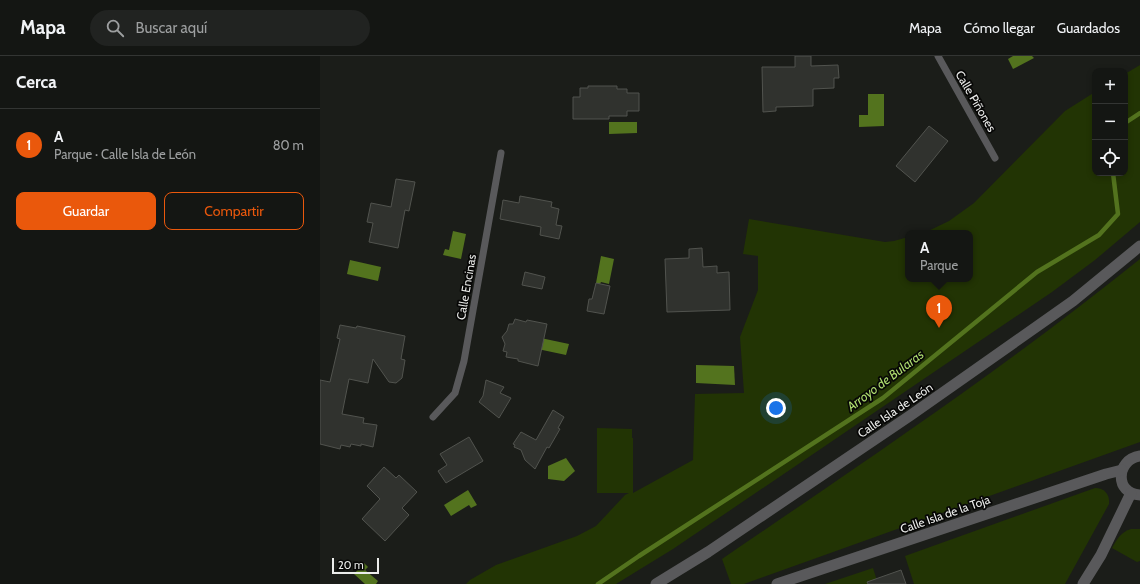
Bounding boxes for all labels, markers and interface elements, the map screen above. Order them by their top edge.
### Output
search box [90,10,370,46]
text: Mapa [20,16,66,39]
icon: search [104,17,126,39]
text: Buscar aquí [136,19,207,37]
text: Mapa [909,19,942,37]
text: Cómo llegar [964,19,1035,37]
text: Guardados [1057,19,1120,37]
street label: Calle Piñones [952,68,1000,134]
map controls [1092,68,1128,176]
button: + [1092,68,1128,104]
text: Cerca [16,72,57,92]
button: − [1092,104,1128,140]
text: A [54,128,63,146]
text: 1 [27,137,31,153]
text: 80 m [273,137,304,153]
button: locate [1092,140,1128,176]
text: Parque · Calle Isla de León [54,146,196,162]
button: Guardar [16,192,156,230]
button: Compartir [164,192,304,230]
popup [905,230,973,282]
text: A [920,239,929,257]
street label: Calle Encinas [453,253,479,321]
text: Parque [920,257,958,273]
pin: 1 [926,295,952,328]
water label: Arroyo de Bularas [843,346,927,415]
street label: Calle Isla de León [854,379,936,441]
your location [766,398,786,418]
street label: Calle Isla de la Toja [898,492,992,536]
scale bar [332,556,379,575]
text: 20 m [338,558,364,572]

